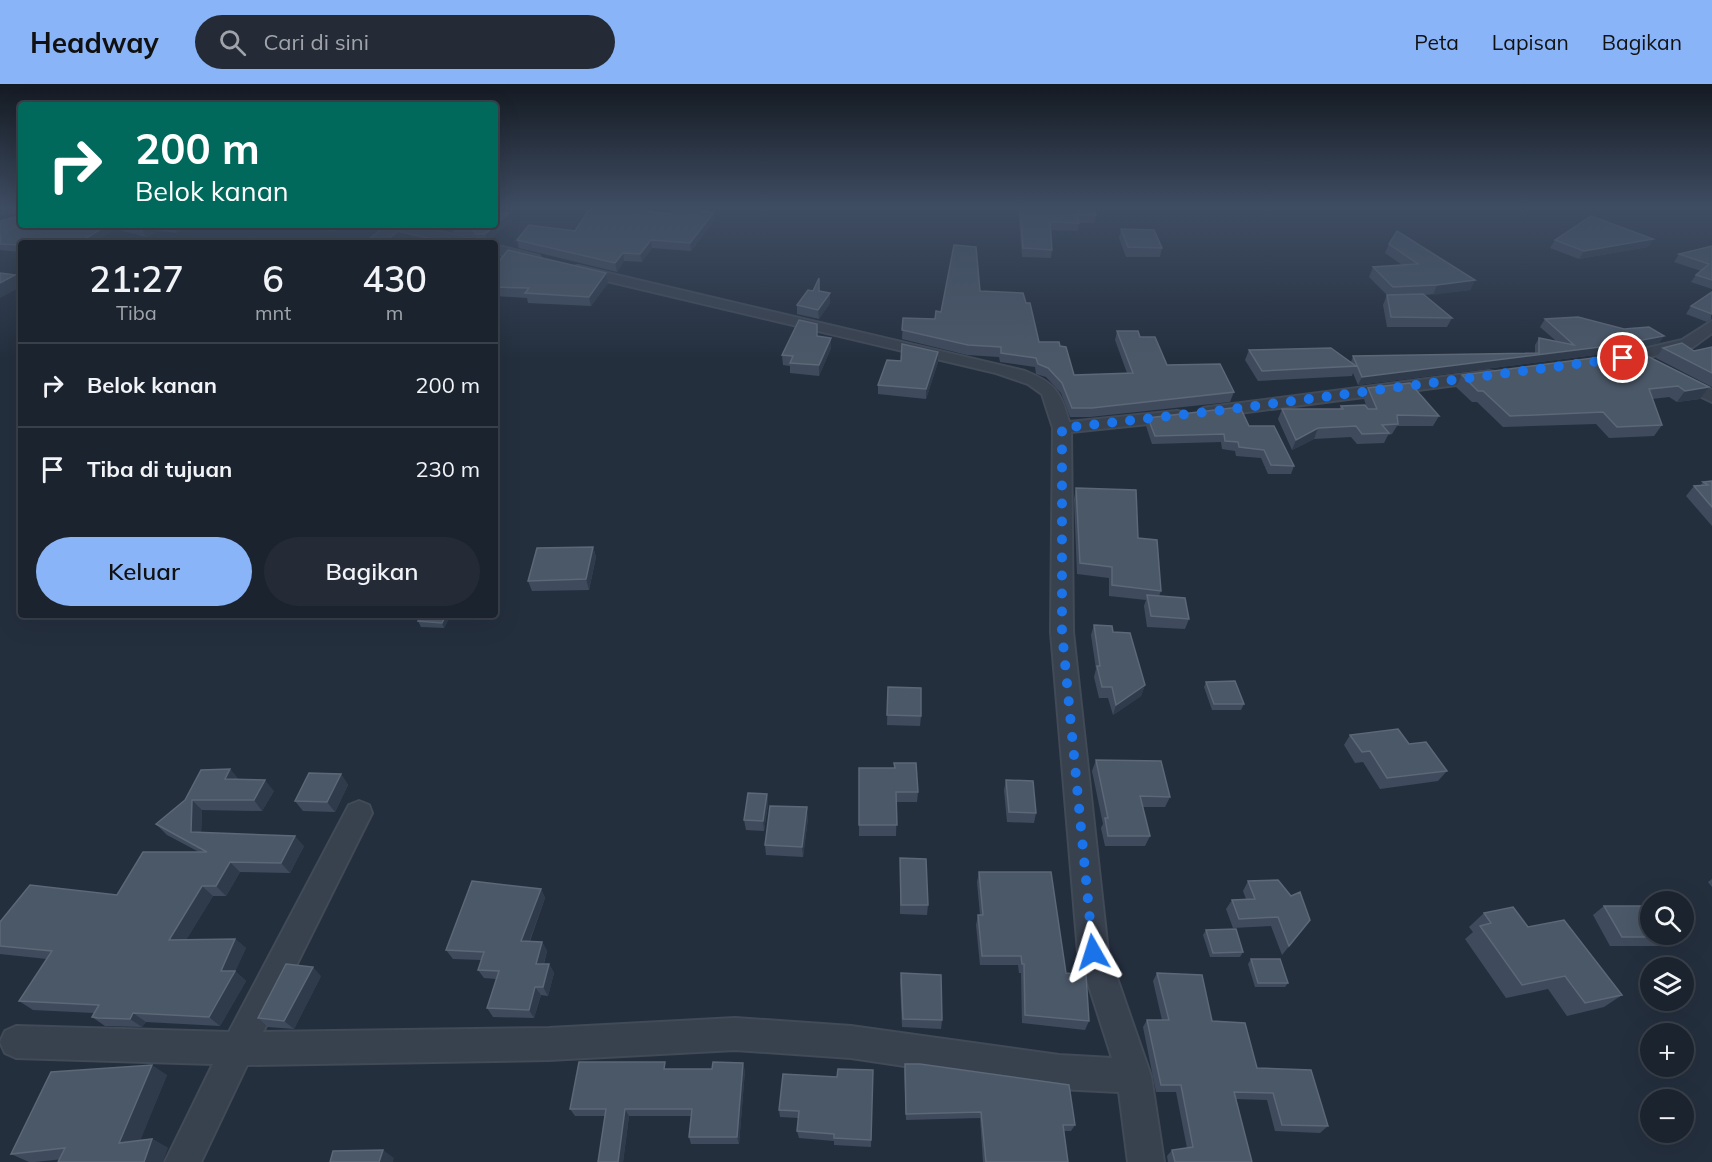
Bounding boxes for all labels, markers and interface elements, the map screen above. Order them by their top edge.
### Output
search box [195,15,615,69]
text: Headway [30,25,159,60]
icon: search [216,26,249,59]
text: Cari di sini [264,28,369,56]
text: Peta [1414,29,1459,55]
text: Lapisan [1492,29,1569,55]
text: Bagikan [1602,29,1682,55]
text: 200 m [135,122,260,175]
icon: right [36,126,114,204]
text: Belok kanan [135,174,289,208]
text: 21:27 [89,256,184,301]
text: 6 [262,256,284,301]
text: 430 [362,256,427,301]
text: Tiba [116,300,157,325]
text: mnt [255,300,291,325]
text: m [386,300,403,325]
pin [1597,332,1648,383]
icon: arrive [1606,341,1639,374]
icon: right [36,369,69,402]
text: Belok kanan [87,371,217,399]
text: 200 m [415,371,480,399]
icon: arrive [36,453,69,486]
text: Tiba di tujuan [87,455,232,483]
text: 230 m [415,455,480,483]
button: Keluar [36,537,252,606]
button: Bagikan [264,537,480,606]
map controls [1640,891,1694,1143]
button: search [1640,891,1694,945]
position arrow [1061,920,1125,984]
button: layers [1640,957,1694,1011]
button: + [1640,1023,1694,1077]
button: − [1640,1089,1694,1143]

